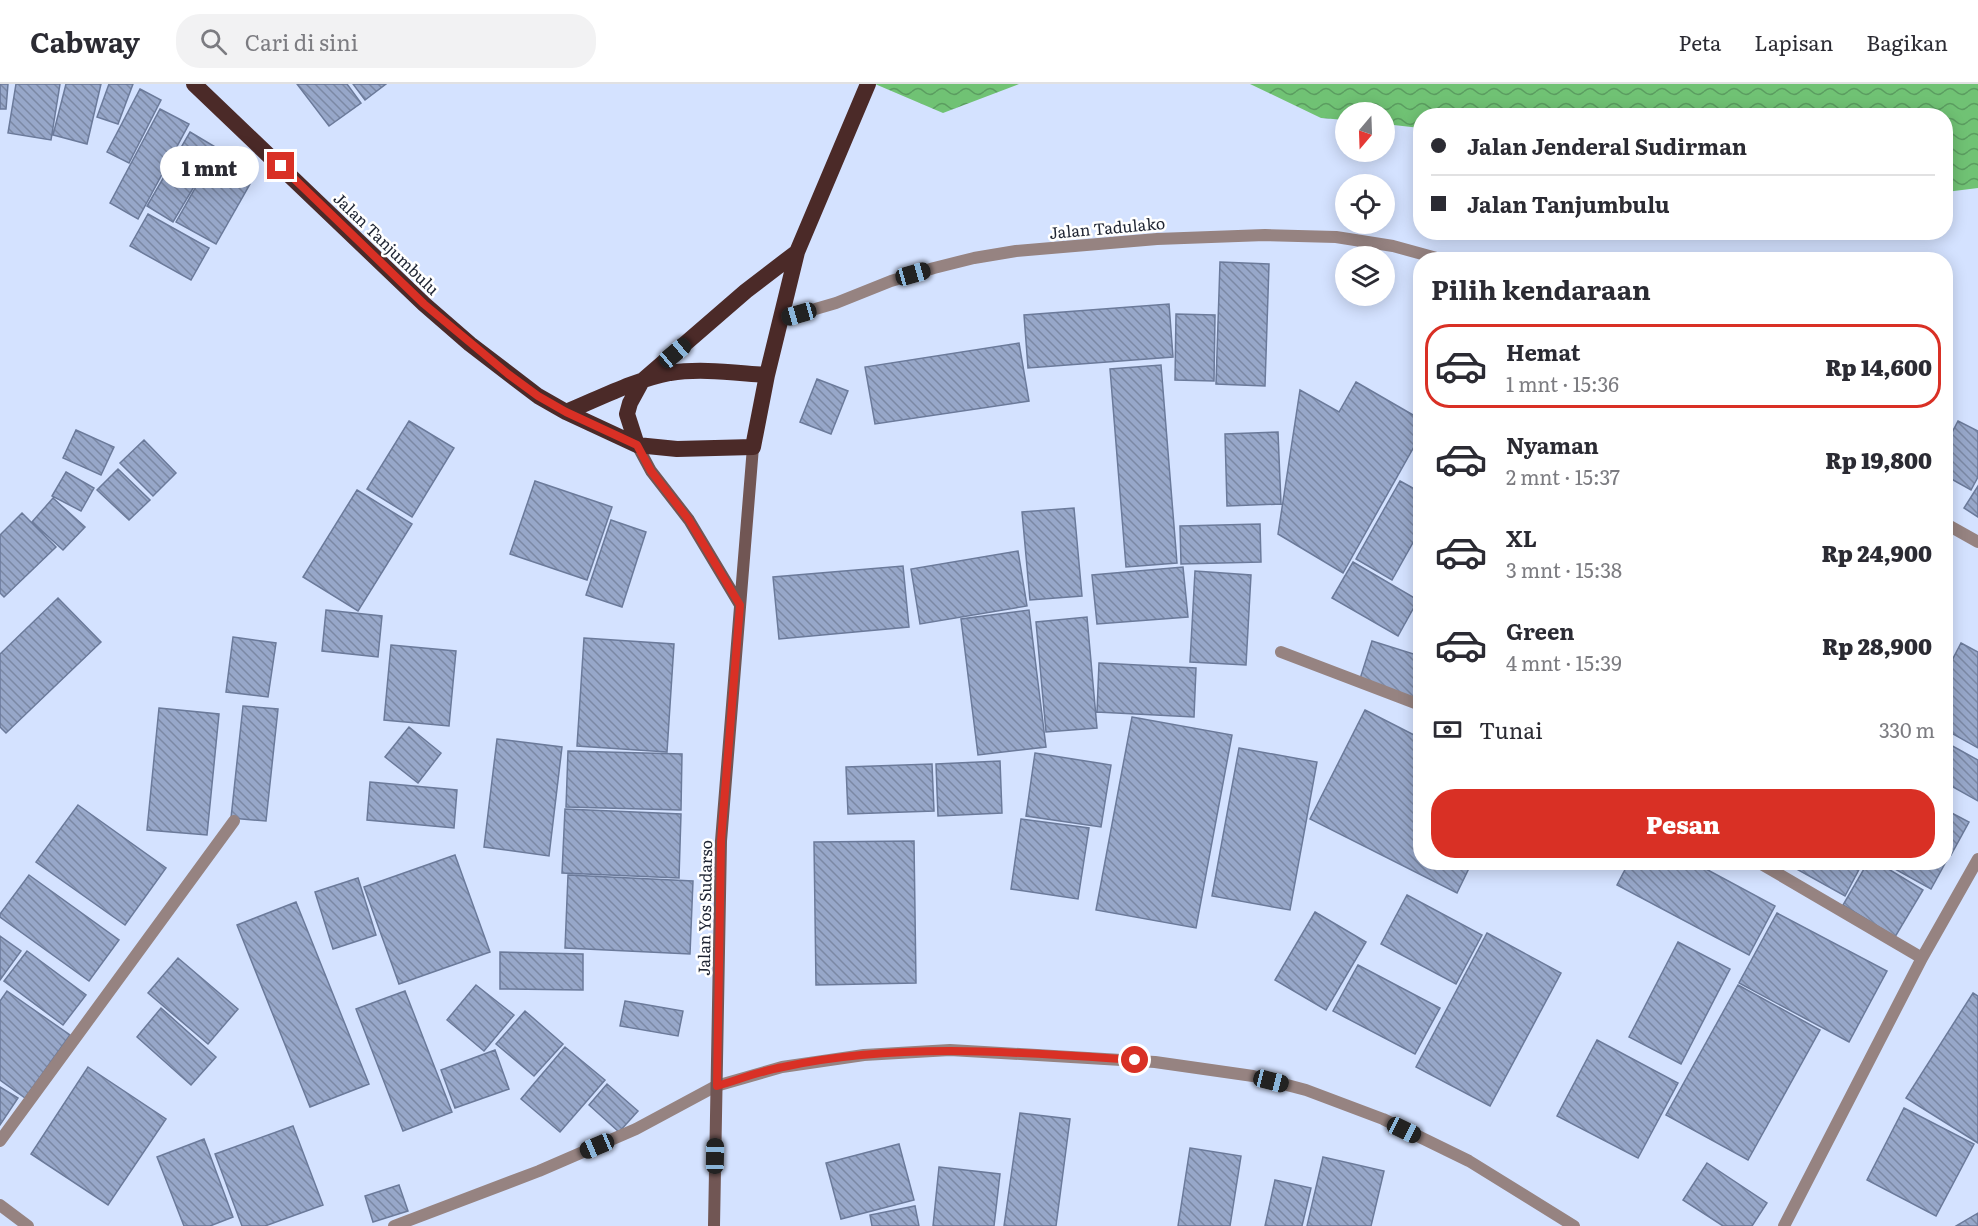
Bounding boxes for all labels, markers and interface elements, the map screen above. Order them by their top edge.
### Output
search box [176,14,596,68]
text: Cabway [30,20,140,62]
icon: search [197,25,230,58]
text: Cari di sini [245,25,358,58]
text: Peta [1679,26,1721,57]
text: Lapisan [1754,26,1833,57]
text: Bagikan [1866,26,1948,57]
north arrow [1335,102,1395,162]
map controls [1335,102,1395,306]
text: Jalan Jenderal Sudirman [1467,129,1747,162]
callout: 1 mnt [161,145,260,187]
text: 1 mnt [182,152,237,182]
route end [267,152,294,179]
button: locate [1335,174,1395,234]
street label: Jalan Tanjumbulu [329,186,445,300]
text: Jalan Tanjumbulu [1467,187,1670,220]
street label: Jalan Tadulako [1048,210,1166,244]
button: layers [1335,246,1395,306]
car [893,260,933,288]
text: Pilih kendaraan [1431,268,1651,308]
car [779,300,819,328]
car [655,335,695,371]
text: Hemat [1506,335,1580,368]
icon: car [1434,339,1488,393]
text: Rp 14,600 [1825,350,1932,383]
text: 1 mnt · 15:36 [1506,368,1619,398]
text: Nyaman [1506,428,1599,461]
icon: car [1434,432,1488,486]
text: Rp 19,800 [1825,443,1932,476]
text: 2 mnt · 15:37 [1506,461,1620,491]
text: XL [1506,521,1537,554]
icon: car [1434,525,1488,579]
text: Rp 24,900 [1821,536,1932,569]
text: 3 mnt · 15:38 [1506,554,1622,584]
text: Green [1506,614,1575,647]
icon: car [1434,618,1488,672]
text: Rp 28,900 [1822,629,1932,662]
text: 4 mnt · 15:39 [1506,647,1622,677]
icon: cash [1431,713,1464,746]
text: Tunai [1479,713,1543,746]
text: 330 m [1879,714,1935,744]
button: Pesan [1431,789,1935,858]
street label: Jalan Yos Sudarso [691,840,717,976]
route start [1121,1046,1148,1073]
car [1251,1068,1291,1094]
car [1384,1114,1424,1146]
car [577,1131,617,1161]
car [706,1138,724,1174]

